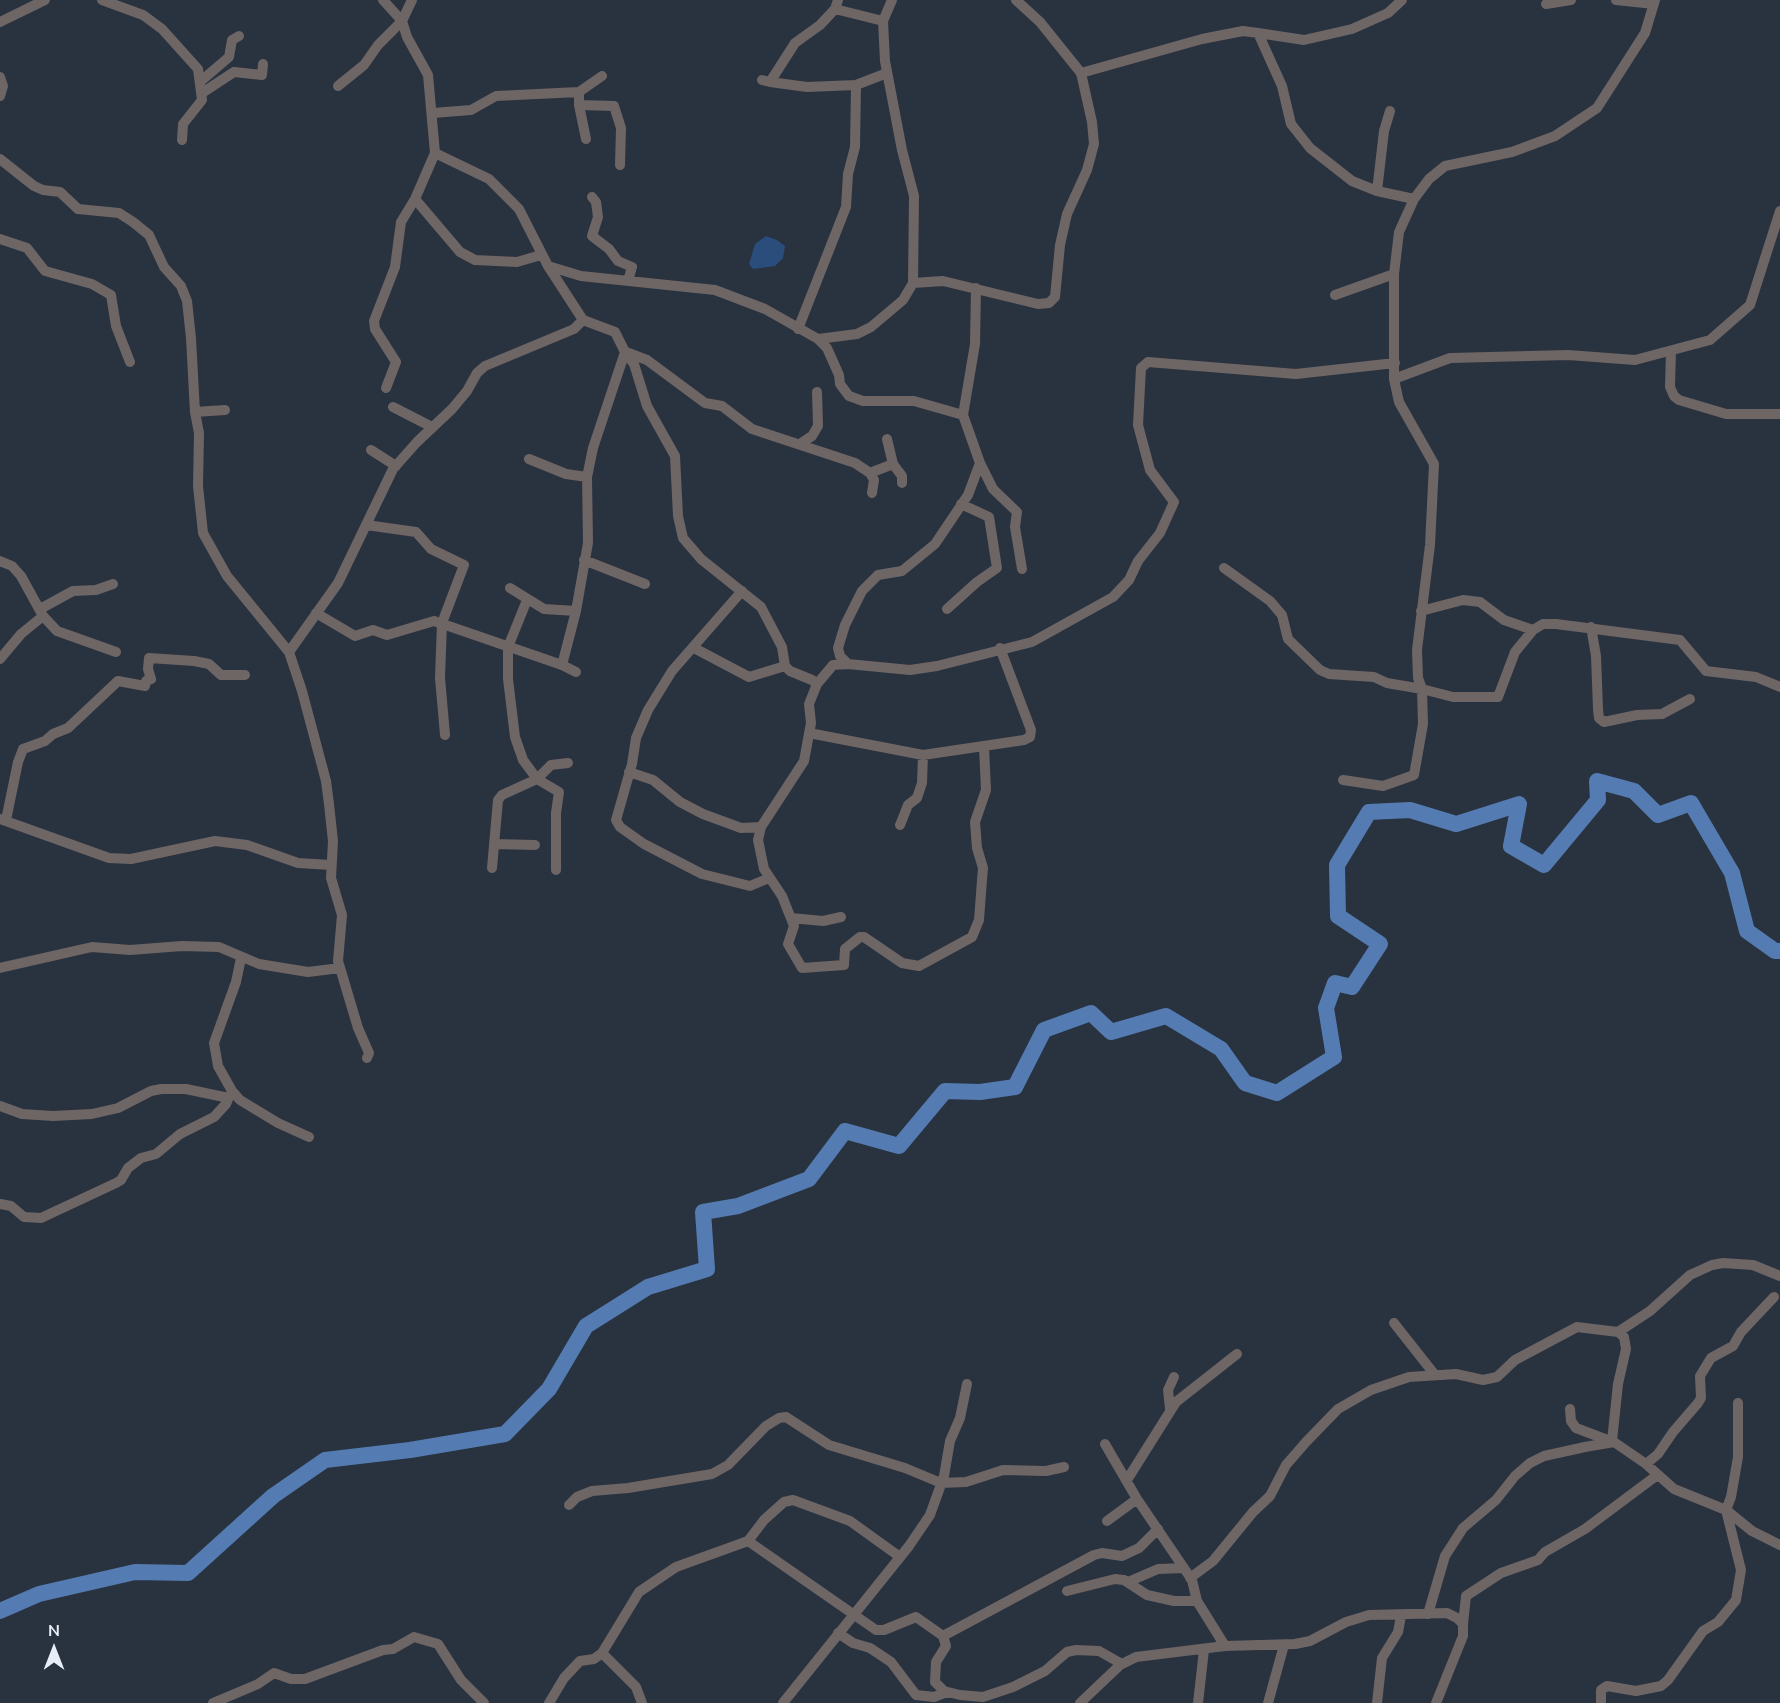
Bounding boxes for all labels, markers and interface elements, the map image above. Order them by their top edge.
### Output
north arrow [24,1619,84,1679]
text: N [48,1620,60,1642]

